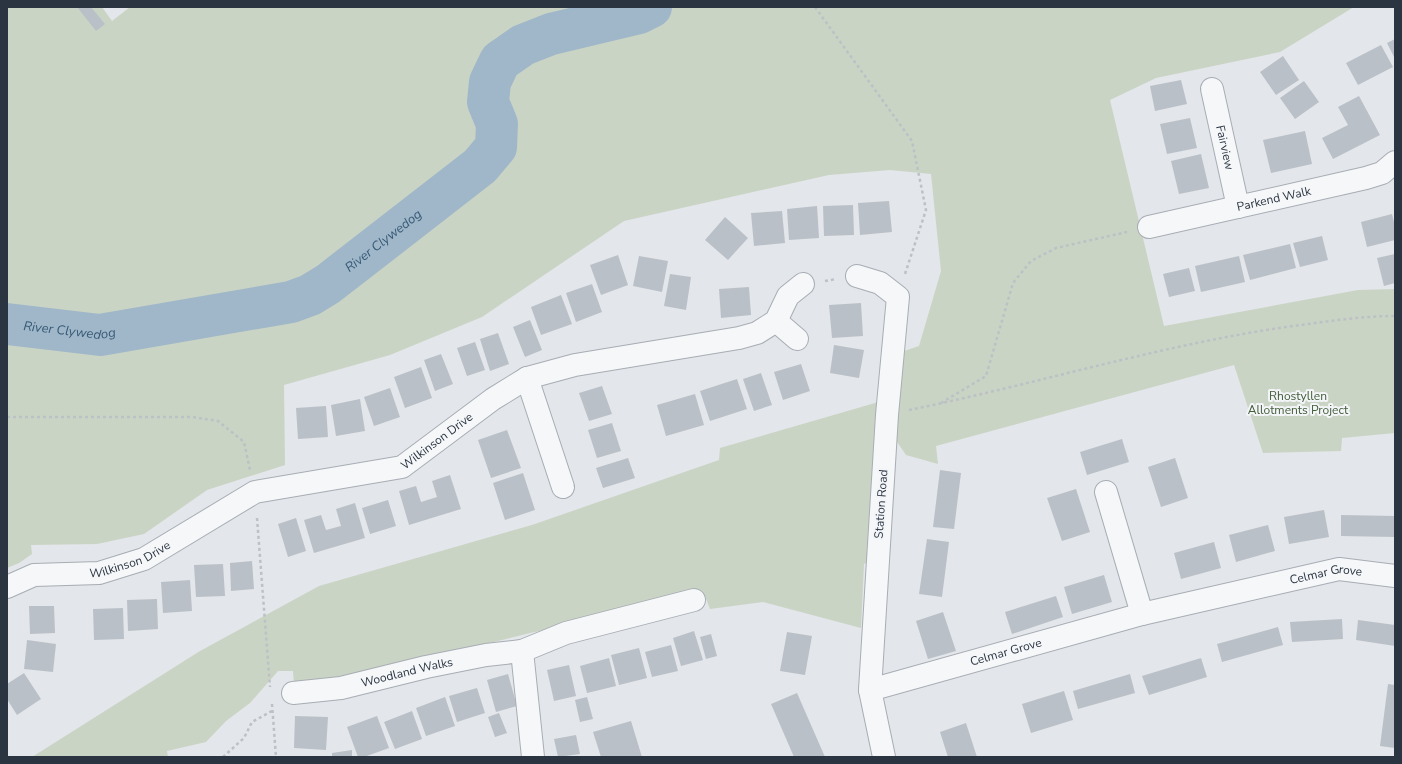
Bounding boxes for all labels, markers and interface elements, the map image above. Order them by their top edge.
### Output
street label: Fairview [1212,124,1238,172]
street label: Parkend Walk [1235,182,1313,215]
water label: River Clywedog [341,205,426,277]
water label: River Clywedog [22,317,117,344]
park label: Rhostyllen Allotments Project [1248,388,1349,418]
street label: Wilkinson Drive [398,409,476,473]
street label: Station Road [871,469,891,539]
street label: Wilkinson Drive [89,537,173,581]
street label: Celmar Grove [1288,561,1363,588]
street label: Celmar Grove [968,634,1043,670]
street label: Woodland Walks [359,654,454,691]

